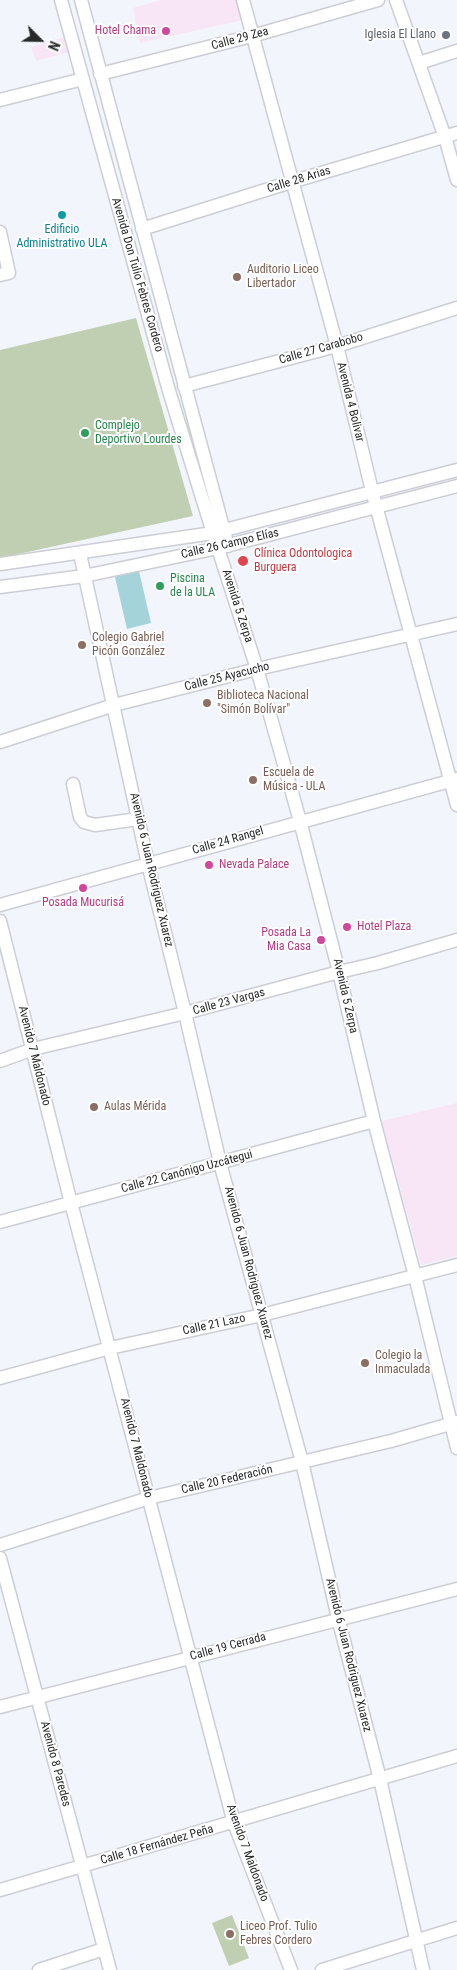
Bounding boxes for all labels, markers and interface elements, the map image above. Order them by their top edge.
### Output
north arrow [15,15,65,65]
place label: Hotel Chama [95,24,156,38]
street label: Calle 29 Zea [210,24,270,54]
marker: Hotel Chama [160,25,172,37]
place label: Iglesia El Llano [364,28,436,42]
marker: Iglesia El Llano [440,29,452,41]
text: N [45,39,63,53]
street label: Calle 28 Arias [266,164,332,196]
street label: Avenida Don Tulio Febres Cordero [108,196,166,354]
marker: Edificio Administrativo ULA [56,209,68,221]
place label: Edificio Administrativo ULA [16,223,108,251]
place label: Auditorio Liceo Libertador [247,263,319,291]
marker: Auditorio Liceo Libertador [231,271,243,283]
street label: Calle 27 Carabobo [277,330,365,368]
street label: Avenida 4 Bolivar [333,361,367,443]
place label: Complejo Deportivo Lourdes [95,419,182,447]
marker: Complejo Deportivo Lourdes [79,427,91,439]
street label: Calle 26 Campo Elías [180,526,280,562]
place label: Clínica Odontologica Burguera [254,547,352,575]
marker: Clínica Odontologica Burguera [236,554,250,568]
street label: Avenida 5 Zerpa [218,568,256,644]
place label: Piscina de la ULA [170,572,215,600]
marker: Piscina de la ULA [154,580,166,592]
place label: Colegio Gabriel Picón González [92,631,165,659]
marker: Colegio Gabriel Picón González [76,639,88,651]
street label: Calle 25 Ayacucho [183,659,271,695]
place label: Biblioteca Nacional "Simón Bolívar" [217,689,309,717]
marker: Biblioteca Nacional "Simón Bolívar" [201,697,213,709]
place label: Escuela de Música - ULA [263,766,325,794]
marker: Escuela de Música - ULA [247,774,259,786]
street label: Avenido 6 Juan Rodriguez Xuarez [126,792,176,948]
street label: Calle 24 Rangel [191,824,265,858]
place label: Nevada Palace [219,858,289,872]
marker: Nevada Palace [203,859,215,871]
marker: Posada Mucurisá [77,882,89,894]
place label: Posada Mucurisá [42,896,124,910]
place label: Hotel Plaza [357,920,411,934]
marker: Hotel Plaza [341,921,353,933]
place label: Posada La Mia Casa [261,926,311,954]
marker: Posada La Mia Casa [315,934,327,946]
street label: Avenida 5 Zerpa [329,957,361,1035]
street label: Calle 23 Vargas [191,985,267,1019]
street label: Avenido 7 Maldonado [15,1005,53,1107]
place label: Aulas Mérida [104,1100,166,1114]
marker: Aulas Mérida [88,1101,100,1113]
street label: Calle 22 Canónigo Uzcátegui [120,1148,254,1196]
street label: Avenido 6 Juan Rodriguez Xuarez [221,1185,275,1341]
street label: Calle 21 Lazo [181,1311,247,1339]
place label: Colegio la Inmaculada [375,1349,430,1377]
marker: Colegio la Inmaculada [359,1357,371,1369]
street label: Avenido 7 Maldonado [117,1397,155,1499]
street label: Calle 20 Federación [180,1463,274,1497]
street label: Avenido 6 Juan Rodriguez Xuarez [322,1577,374,1733]
street label: Calle 19 Cerrada [188,1630,268,1664]
street label: Avenido 8 Paredes [37,1720,73,1808]
street label: Avenido 7 Maldonado [223,1802,271,1904]
street label: Calle 18 Fernández Peña [99,1822,215,1868]
place label: Liceo Prof. Tulio Febres Cordero [240,1920,317,1948]
marker: Liceo Prof. Tulio Febres Cordero [224,1928,236,1940]

